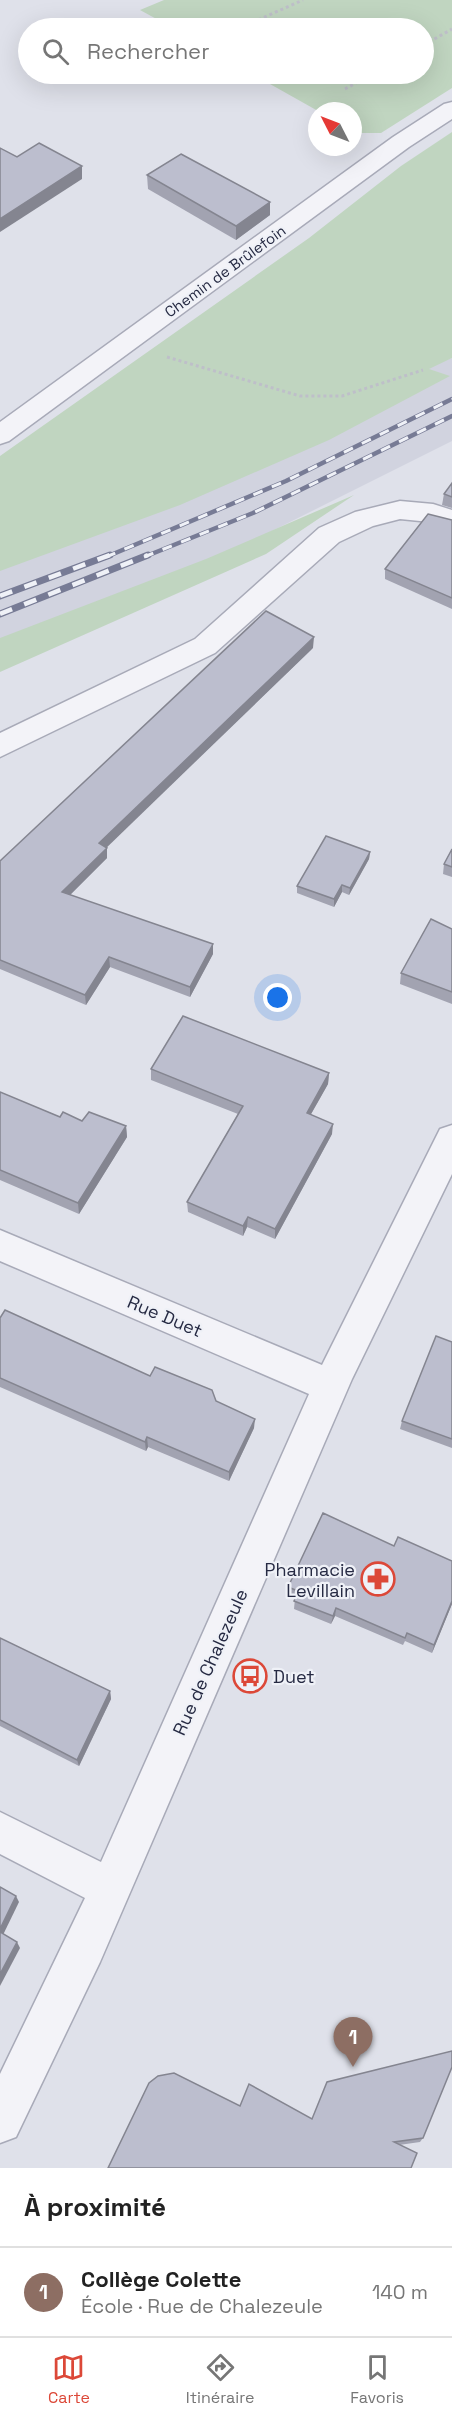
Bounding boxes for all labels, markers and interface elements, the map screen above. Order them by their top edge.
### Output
search box [18,18,434,84]
icon: search [39,35,72,68]
text: Rechercher [87,37,209,65]
north arrow [308,102,362,156]
street label: Chemin de Brûlefoin [161,221,289,321]
your location [263,983,292,1012]
street label: Rue Duet [124,1290,206,1342]
place label: Pharmacie Levillain [265,1558,355,1602]
pharmacy icon: Pharmacie Levillain [360,1561,396,1597]
street label: Rue de Chalezeule [167,1585,253,1739]
bus stop icon: Duet [232,1658,268,1694]
place label: Duet [273,1665,315,1688]
pin: 1 [334,2018,372,2067]
text: À proximité [24,2190,166,2224]
text: Collège Colette [81,2265,241,2293]
text: 1 [39,2279,48,2305]
text: 140 m [372,2279,428,2305]
text: École · Rue de Chalezeule [81,2293,323,2319]
tab: Carte [48,2351,90,2408]
tab: Itinéraire [186,2351,254,2408]
tab: Favoris [350,2351,404,2408]

